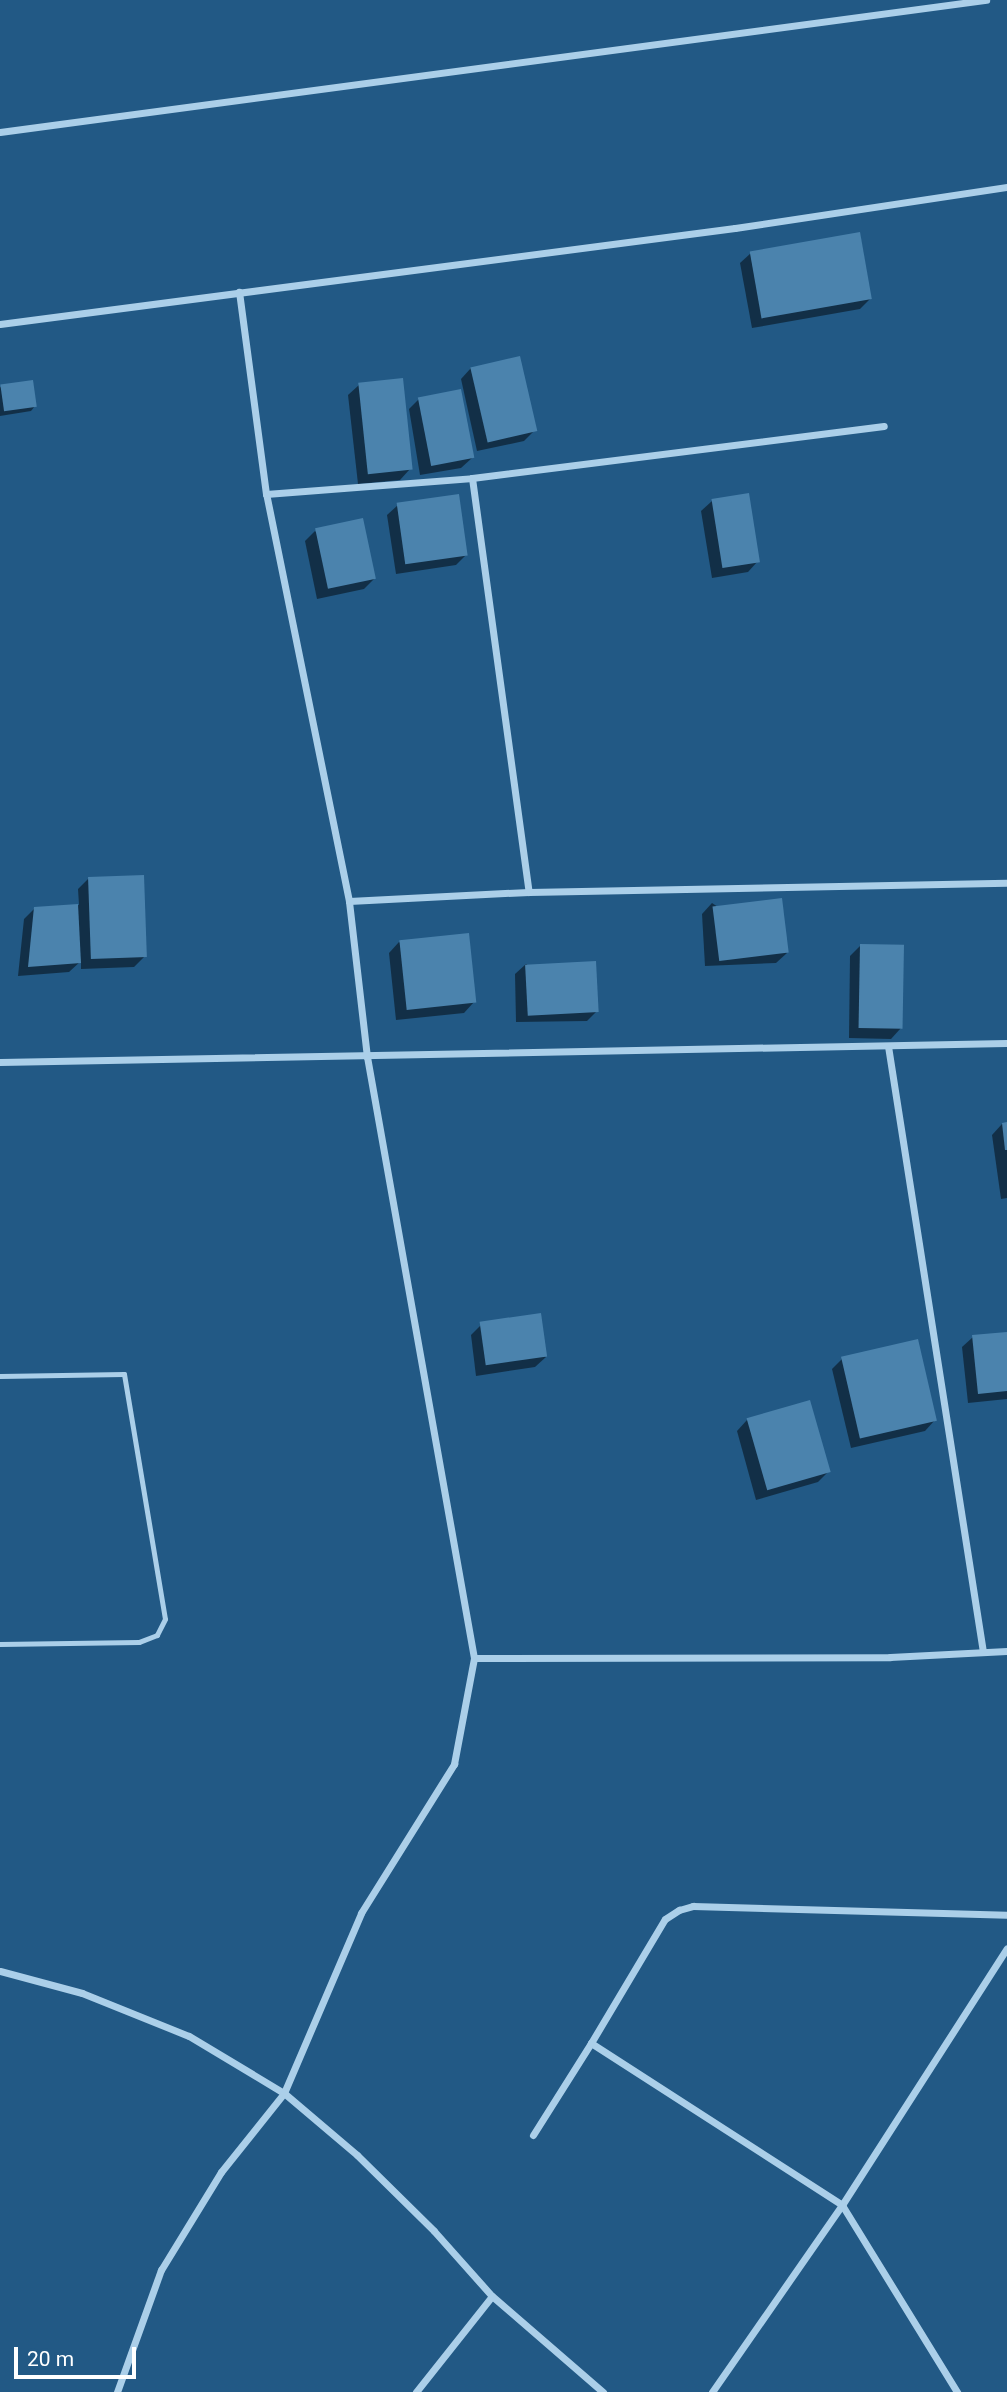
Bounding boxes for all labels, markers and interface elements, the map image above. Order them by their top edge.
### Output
scale bar [18,2332,140,2376]
text: 20 m [27,2347,74,2371]

